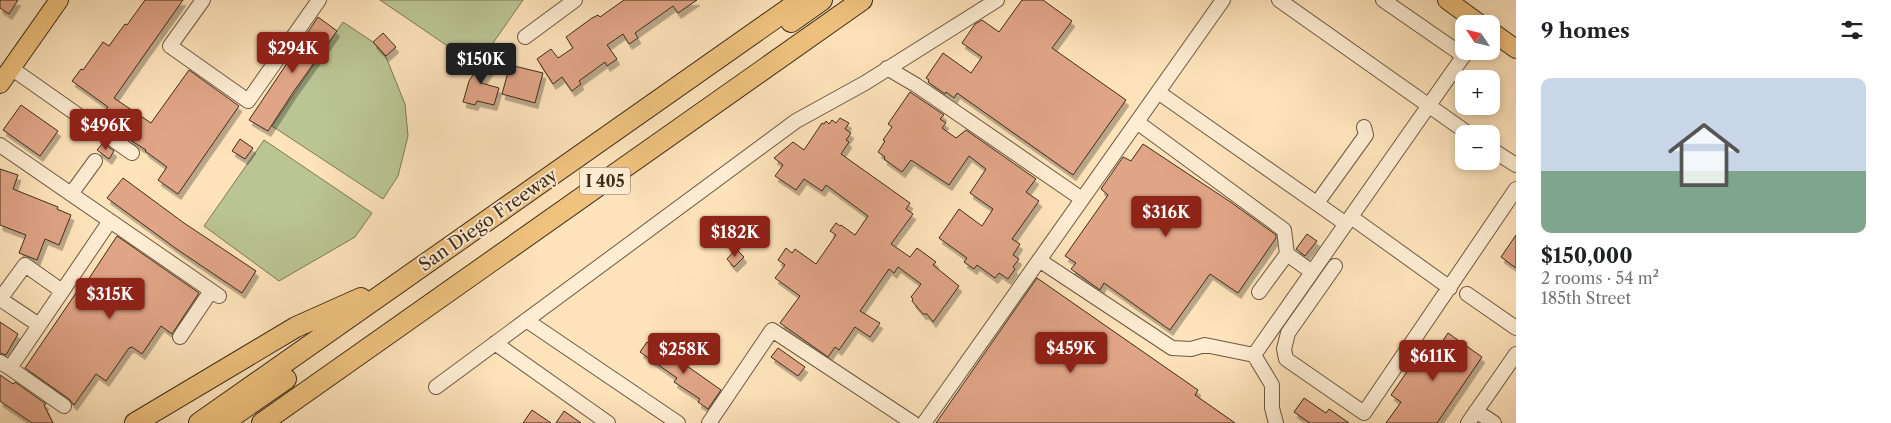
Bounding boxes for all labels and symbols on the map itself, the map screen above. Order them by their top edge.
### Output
north arrow [1455,15,1500,60]
pin: $294K [258,32,328,74]
pin: $150K [446,42,516,85]
pin: $496K [71,108,141,151]
street label: San Diego Freeway [415,163,562,276]
road number: I 405 [580,168,630,195]
pin: $316K [1131,196,1201,238]
pin: $182K [700,216,770,258]
pin: $315K [75,278,145,320]
pin: $258K [649,332,719,375]
pin: $459K [1036,332,1106,374]
pin: $611K [1398,340,1468,382]

